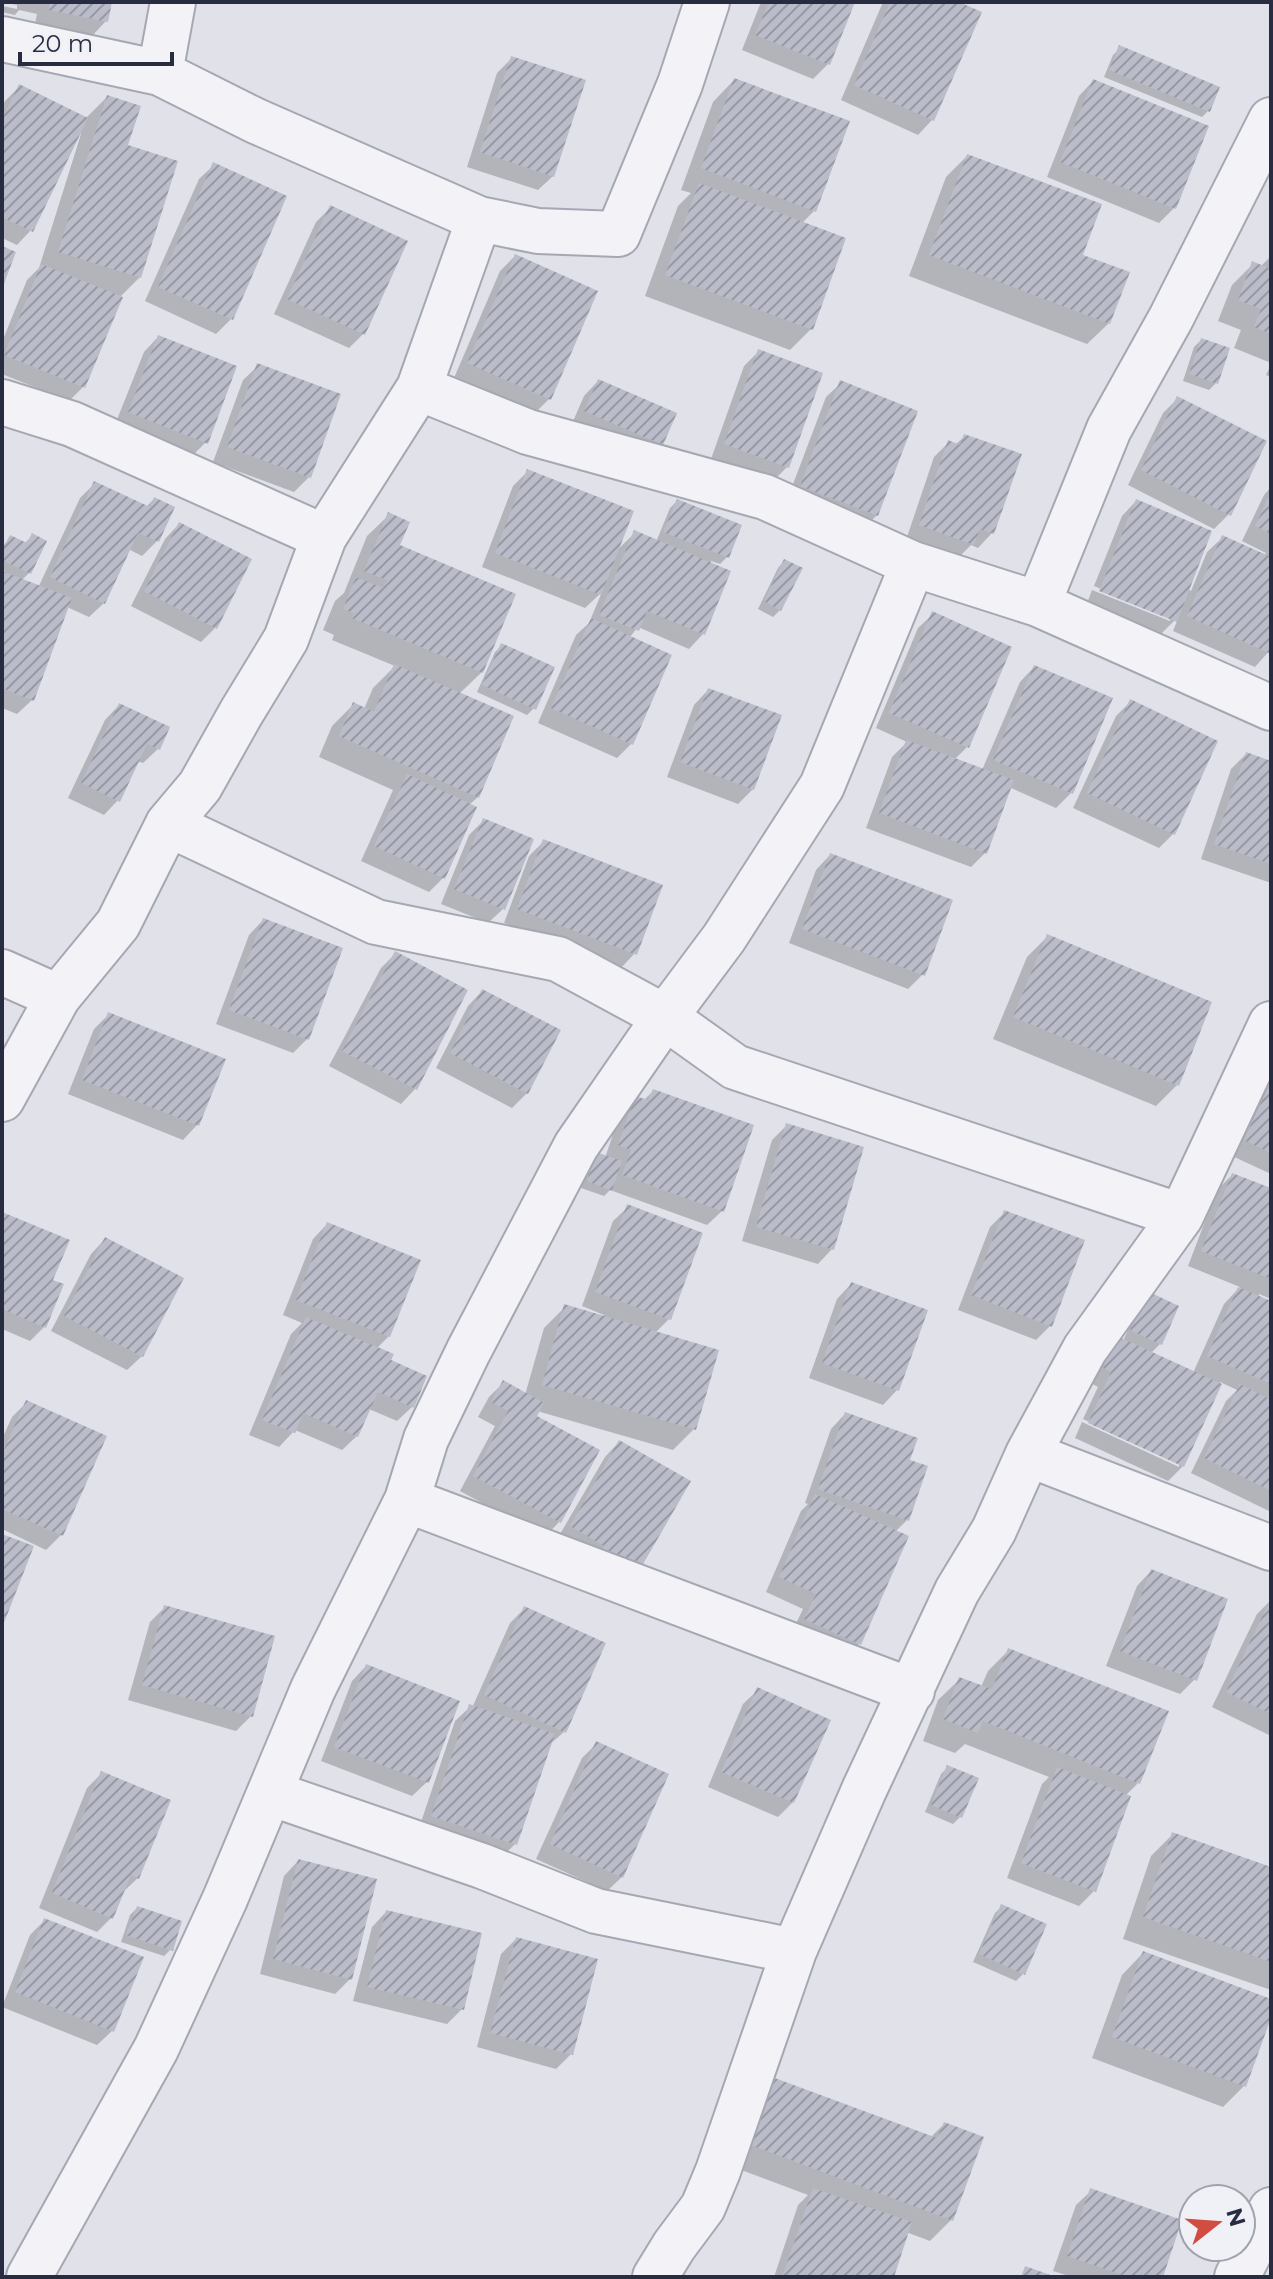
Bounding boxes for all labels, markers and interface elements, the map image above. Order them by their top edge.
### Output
scale bar [20,16,172,66]
text: 20 m [32,29,93,58]
north arrow [1177,2183,1257,2263]
text: N [1220,2205,1251,2230]

